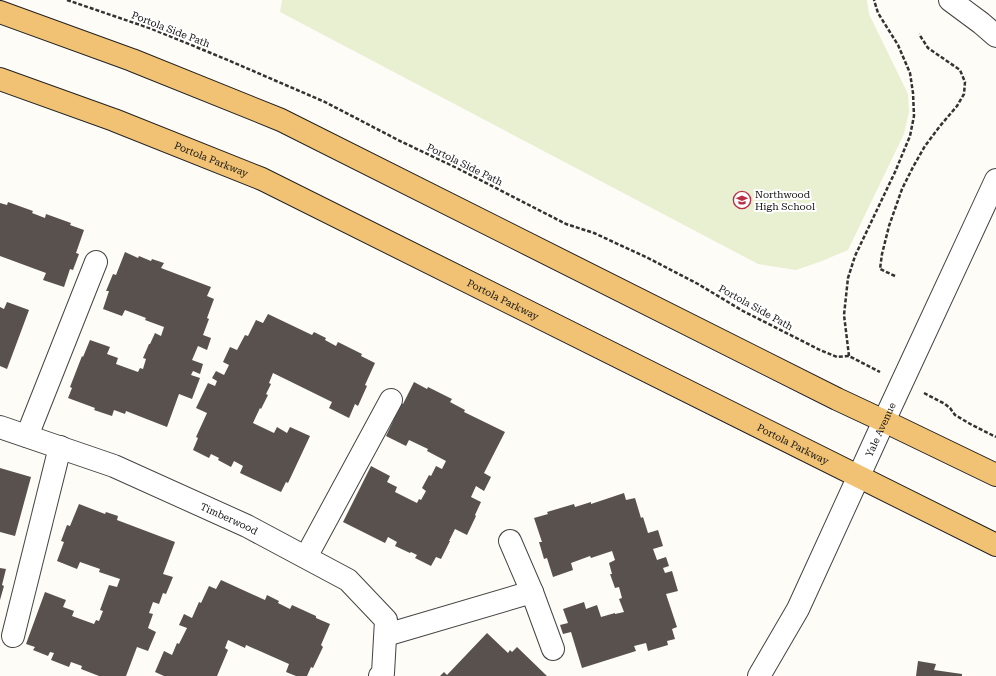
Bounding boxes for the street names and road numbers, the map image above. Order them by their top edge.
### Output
street label: Portola Side Path [130,9,212,50]
street label: Portola Parkway [173,140,250,179]
street label: Portola Side Path [425,141,505,188]
street label: Portola Parkway [465,277,541,322]
street label: Portola Side Path [717,283,795,333]
street label: Yale Avenue [863,400,898,459]
street label: Portola Parkway [755,422,831,467]
street label: Timberwood [199,501,260,537]

